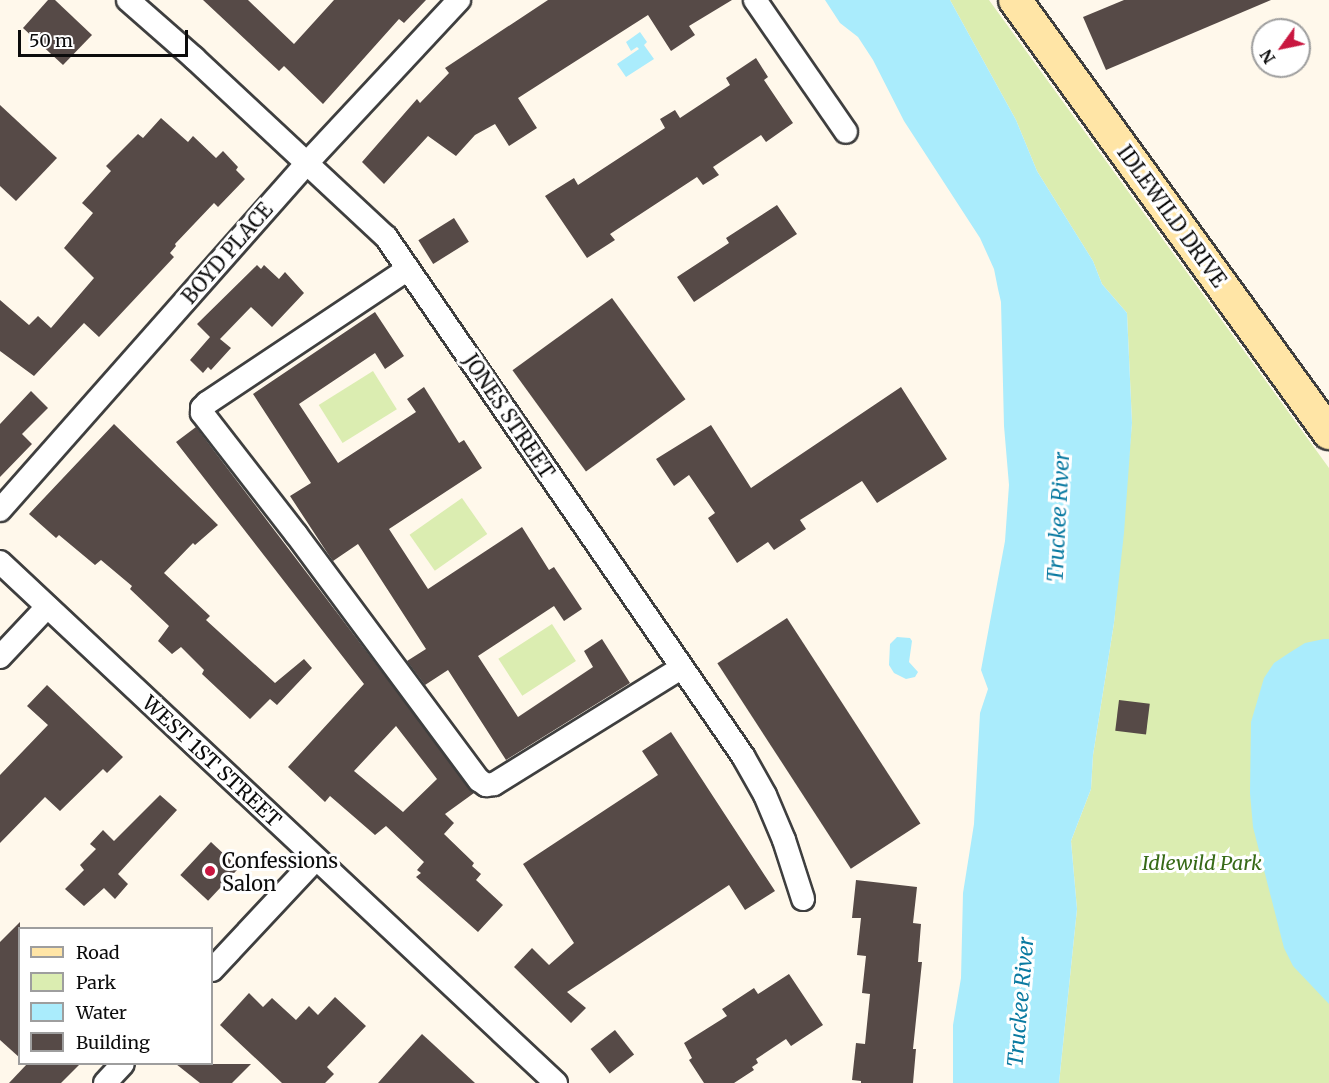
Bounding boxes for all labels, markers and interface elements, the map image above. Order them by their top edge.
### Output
scale bar [21,18,190,56]
north arrow [1251,18,1311,78]
text: 50 m [29,29,73,52]
text: N [1256,46,1279,67]
street label: IDLEWILD DRIVE [1113,140,1231,292]
street label: BOYD PLACE [177,198,277,308]
street label: JONES STREET [459,349,559,483]
water label: Truckee River [1043,451,1075,583]
street label: WEST 1ST STREET [138,690,286,832]
place label: Confessions Salon [222,848,338,895]
park label: Idlewild Park [1142,850,1262,874]
marker: Confessions Salon [203,864,217,878]
legend [18,927,213,1065]
water label: Truckee River [1003,936,1039,1068]
text: Road [76,941,120,964]
text: Park [76,971,116,994]
text: Water [76,1001,127,1024]
text: Building [76,1031,150,1054]

